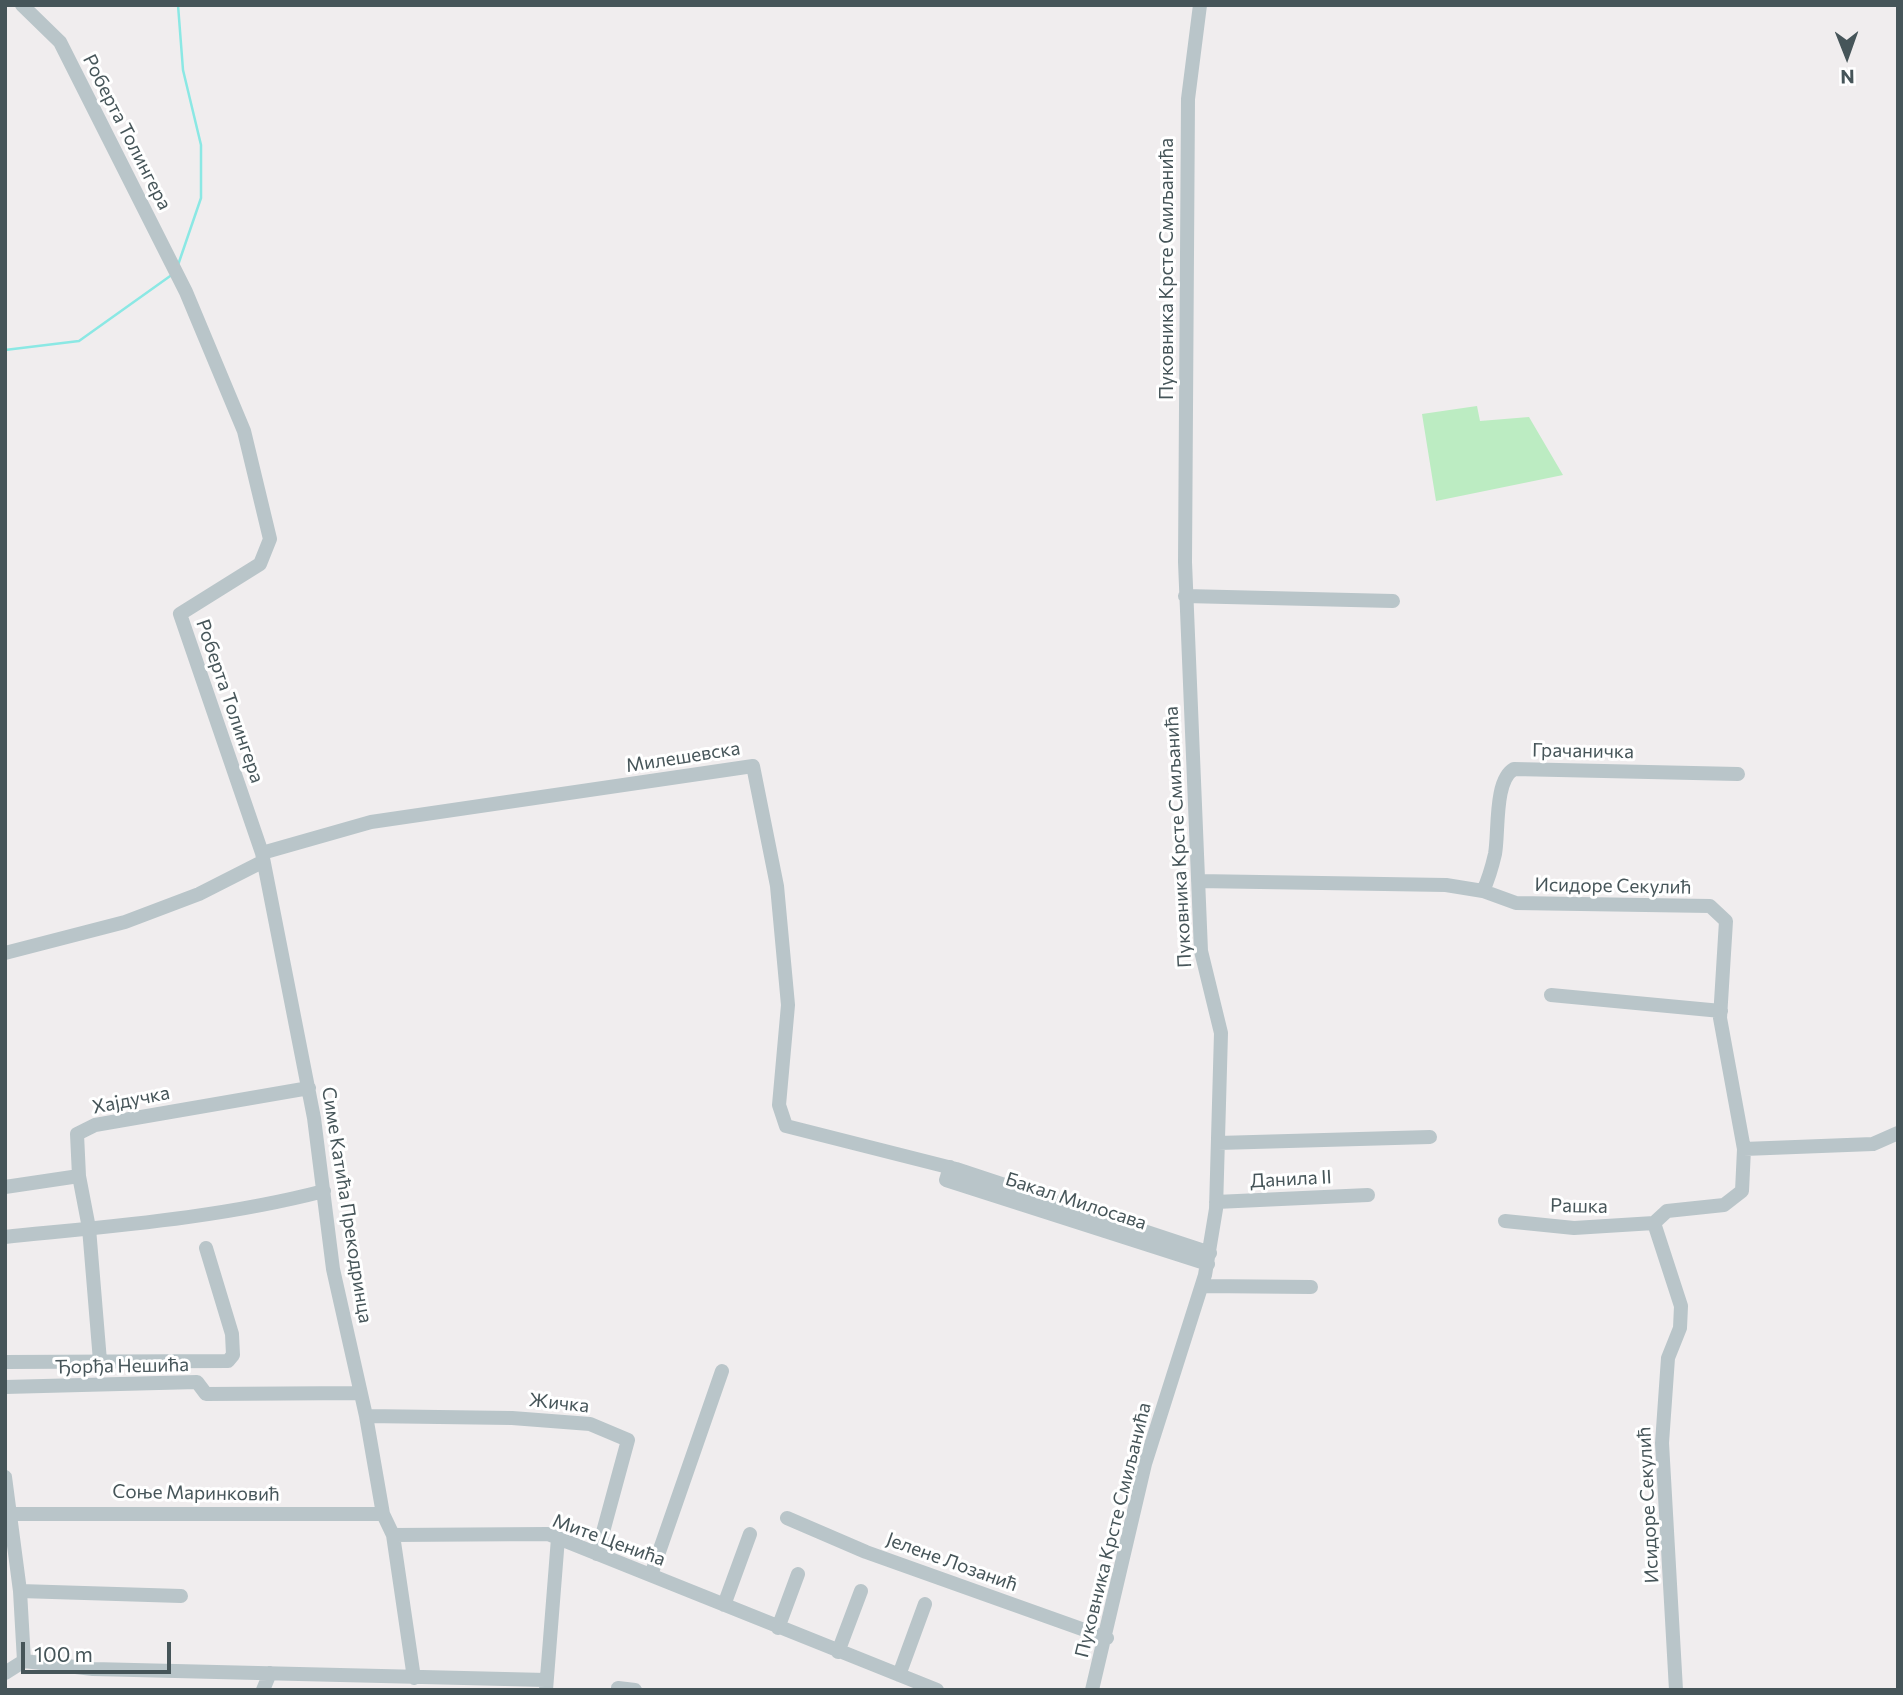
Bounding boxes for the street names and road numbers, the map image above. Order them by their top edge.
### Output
street label: Роберта Толингера [78,50,176,214]
street label: Пуковника Крсте Смиљанића [1156,138,1178,400]
street label: Роберта Толингера [191,616,269,786]
street label: Пуковника Крсте Смиљанића [1160,706,1196,968]
street label: Милешевска [624,737,742,777]
street label: Грачаничка [1532,739,1634,763]
street label: Исидоре Секулић [1534,873,1692,899]
street label: Хајдучка [90,1081,172,1119]
street label: Симе Катића Прекодринца [317,1085,377,1325]
street label: Данила II [1250,1165,1332,1193]
street label: Бакал Милосава [1003,1167,1149,1235]
street label: Рашка [1550,1194,1608,1218]
street label: Ђорђа Нешића [55,1353,189,1379]
street label: Жичка [528,1388,590,1418]
street label: Пуковника Крсте Смиљанића [1070,1400,1156,1660]
street label: Исидоре Секулић [1633,1426,1663,1584]
street label: Соње Маринковић [112,1480,280,1506]
street label: Мите Ценића [549,1509,669,1571]
street label: Јелене Лозанић [883,1528,1021,1596]

